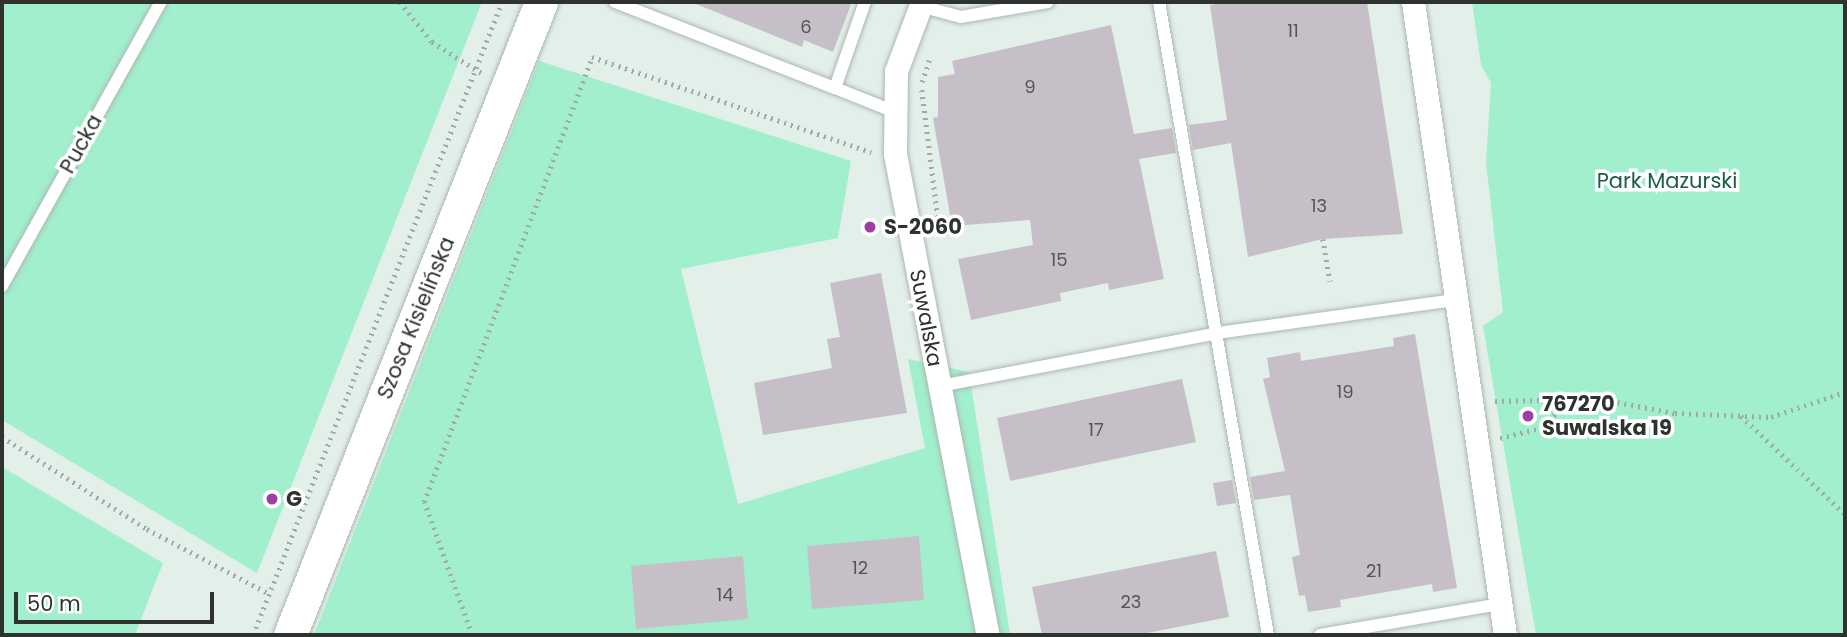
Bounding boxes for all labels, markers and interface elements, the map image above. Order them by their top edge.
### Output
house number: 6 [800,16,812,38]
house number: 11 [1287,20,1299,42]
house number: 9 [1024,76,1036,98]
street label: Pucka [55,110,107,178]
park label: Park Mazurski [1597,168,1737,194]
house number: 13 [1311,195,1327,217]
place label: S-2060 [884,214,962,240]
marker: S-2060 [862,219,878,235]
street label: Szosa Kisielińska [372,233,460,403]
house number: 15 [1050,249,1068,271]
street label: Suwalska [904,267,948,369]
house number: 19 [1336,381,1354,403]
place label: 767270 Suwalska 19 [1542,391,1672,441]
marker: 767270 Suwalska 19 [1520,408,1536,424]
house number: 17 [1088,419,1104,441]
place label: G [286,486,302,512]
marker: G [264,491,280,507]
house number: 12 [852,557,868,579]
house number: 21 [1366,560,1382,582]
scale bar [18,578,217,622]
house number: 14 [716,584,734,606]
text: 50 m [27,589,81,618]
house number: 23 [1121,591,1141,613]

